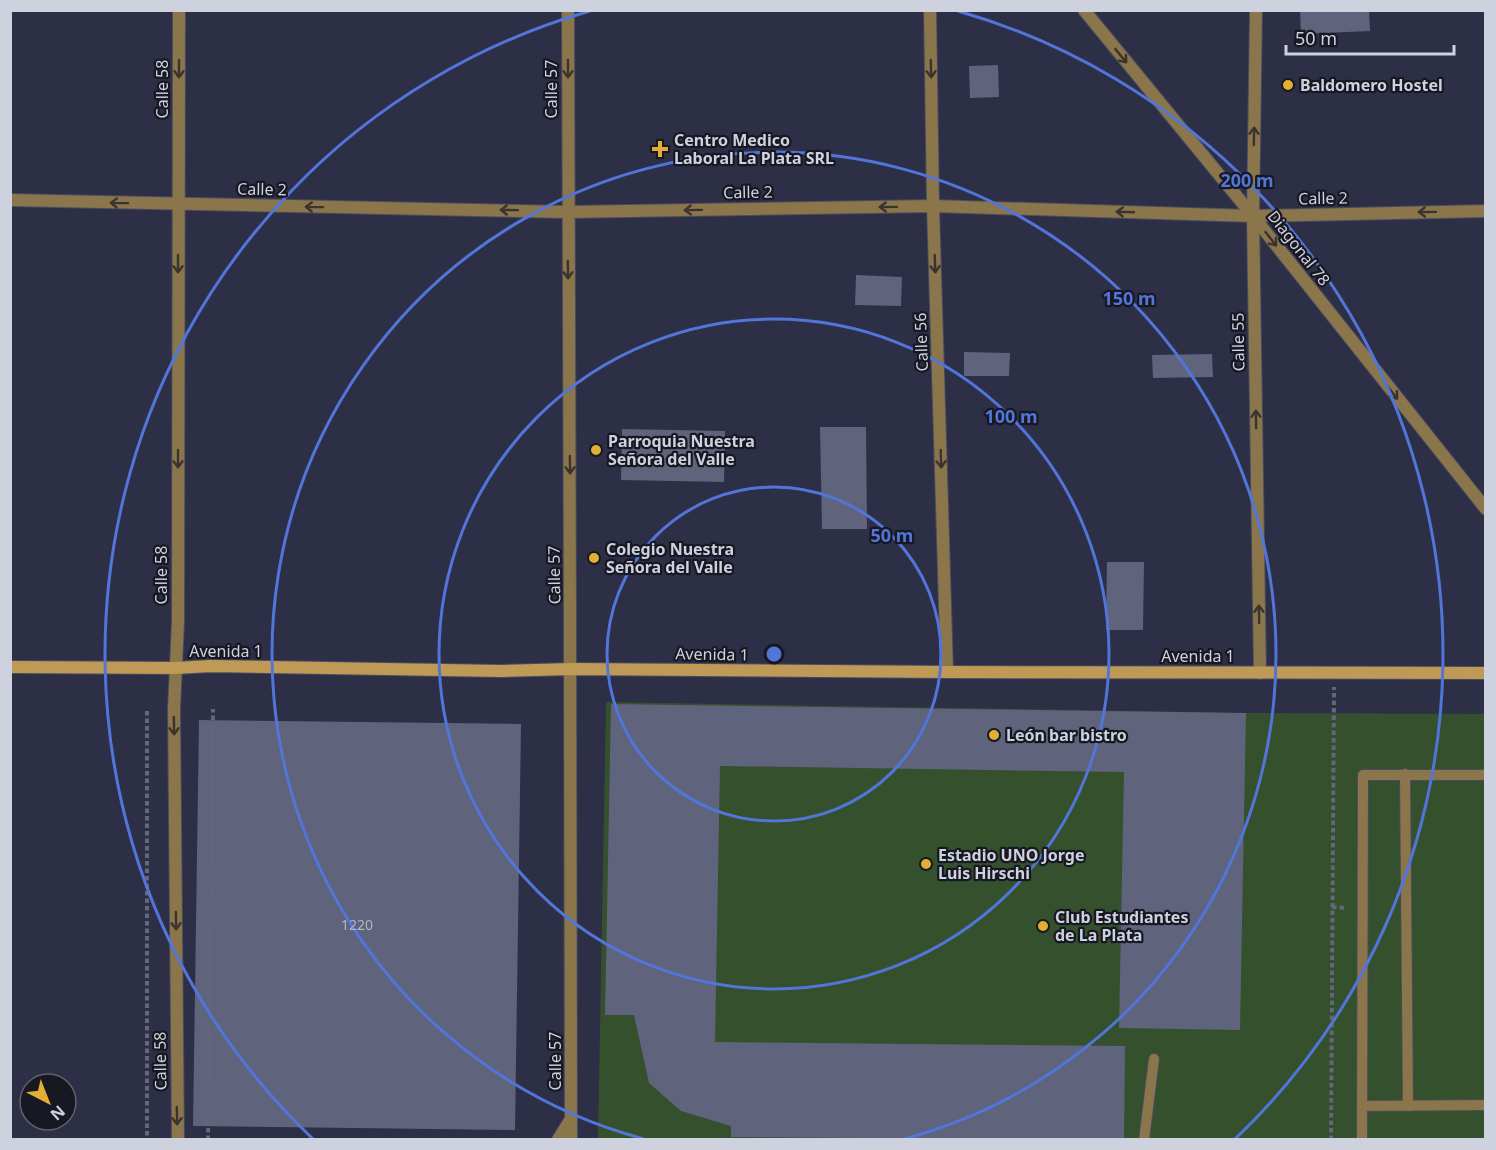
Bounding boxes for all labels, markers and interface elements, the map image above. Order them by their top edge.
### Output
scale bar [1286,18,1454,56]
text: 50 m [1295,26,1337,50]
one-way arrow [1114,48,1128,63]
one-way arrow [173,58,185,78]
one-way arrow [562,58,574,78]
one-way arrow [925,58,937,78]
street label: Calle 58 [151,60,173,118]
street label: Calle 57 [540,60,562,118]
place label: Baldomero Hostel [1300,74,1443,96]
marker: Baldomero Hostel [1281,78,1295,92]
one-way arrow [1248,127,1260,147]
place label: Centro Medico Laboral La Plata SRL [674,129,834,169]
marker: Centro Medico Laboral La Plata SRL [651,140,669,158]
text: 200 m [1220,168,1274,192]
street label: Calle 2 [237,178,287,200]
street label: Calle 2 [723,181,773,203]
street label: Calle 2 [1298,187,1348,209]
one-way arrow [109,197,129,208]
one-way arrow [304,201,324,212]
one-way arrow [878,201,898,213]
one-way arrow [683,204,703,216]
one-way arrow [499,205,519,216]
street label: Diagonal 78 [1263,206,1335,290]
one-way arrow [1418,206,1438,218]
one-way arrow [1115,207,1135,218]
one-way arrow [1265,231,1278,247]
one-way arrow [172,253,184,273]
one-way arrow [929,253,940,273]
one-way arrow [562,260,574,280]
text: 150 m [1102,286,1156,310]
street label: Calle 56 [909,312,933,372]
street label: Calle 55 [1226,312,1250,372]
one-way arrow [1386,384,1399,400]
text: 100 m [984,404,1038,428]
one-way arrow [1250,410,1262,430]
place label: Parroquia Nuestra Señora del Valle [608,430,755,470]
marker: Parroquia Nuestra Señora del Valle [589,443,603,457]
one-way arrow [172,448,184,468]
one-way arrow [935,448,946,468]
one-way arrow [564,455,576,475]
text: 50 m [871,523,913,547]
place label: Colegio Nuestra Señora del Valle [606,538,734,578]
street label: Calle 57 [542,545,566,605]
street label: Calle 58 [150,546,172,604]
marker: Colegio Nuestra Señora del Valle [587,551,601,565]
one-way arrow [1253,605,1265,625]
street label: Avenida 1 [189,640,263,662]
street label: Avenida 1 [675,642,749,666]
centre of rings [764,644,784,664]
street label: Avenida 1 [1161,645,1235,667]
one-way arrow [168,716,180,736]
place label: León bar bistro [1006,724,1127,746]
marker: León bar bistro [987,728,1001,742]
place label: Estadio UNO Jorge Luis Hirschi [938,844,1084,884]
marker: Estadio UNO Jorge Luis Hirschi [919,857,933,871]
place label: Club Estudiantes de La Plata [1055,906,1188,946]
one-way arrow [170,911,181,931]
house number: 1220 [341,915,373,934]
marker: Club Estudiantes de La Plata [1036,919,1050,933]
street label: Calle 58 [148,1031,172,1091]
street label: Calle 57 [544,1032,566,1090]
north arrow [18,1072,78,1132]
text: N [46,1101,70,1126]
one-way arrow [171,1105,183,1125]

